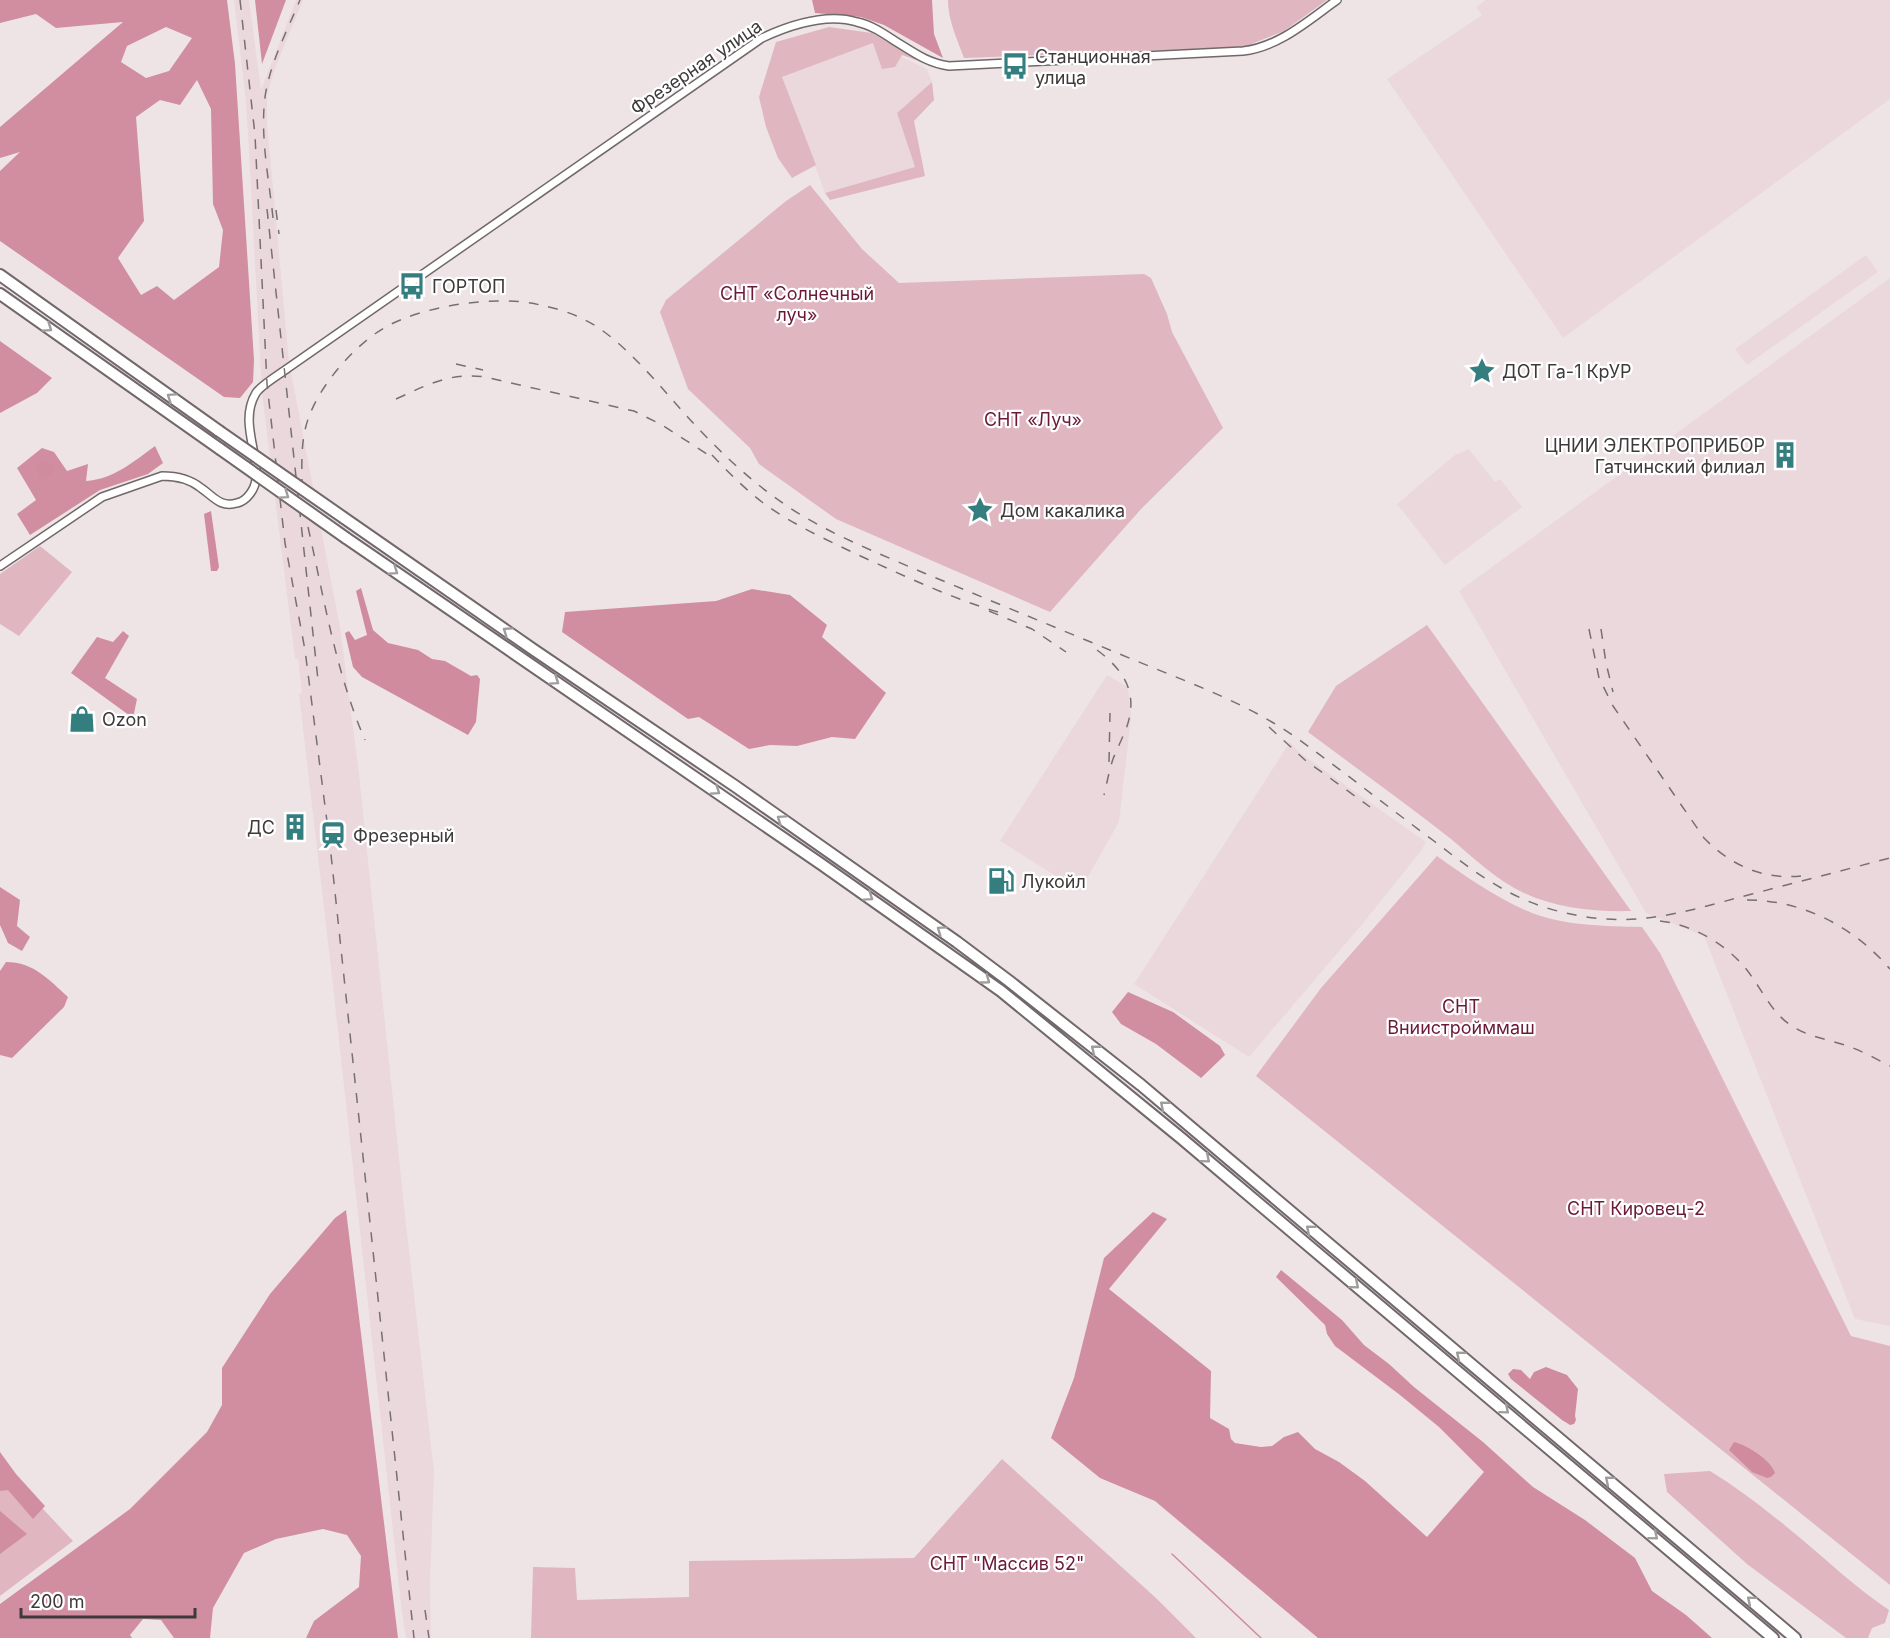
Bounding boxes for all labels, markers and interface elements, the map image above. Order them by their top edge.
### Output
street label: Фрезерная улица [626,15,766,119]
place label: Станционная улица [1035,46,1151,88]
bus stop icon: Станционная улица [1000,51,1030,81]
bus stop icon: ГОРТОП [397,271,427,301]
place label: ГОРТОП [432,276,505,297]
park label: СНТ «Солнечный луч» [720,283,874,325]
one-way arrow [41,321,52,332]
place icon: ДОТ Га-1 КрУР [1467,356,1497,386]
place label: ДОТ Га-1 КрУР [1502,361,1632,382]
one-way arrow [167,393,178,404]
park label: СНТ «Луч» [984,409,1082,430]
place label: ЦНИИ ЭЛЕКТРОПРИБОР Гатчинский филиал [1545,435,1765,477]
building icon: ЦНИИ ЭЛЕКТРОПРИБОР Гатчинский филиал [1770,440,1800,470]
one-way arrow [278,488,289,499]
place icon: Дом какалика [965,495,995,525]
place label: Дом какалика [1000,500,1125,521]
one-way arrow [387,564,398,575]
one-way arrow [502,627,513,638]
one-way arrow [548,674,559,685]
shop icon: Ozon [67,704,97,734]
place label: Ozon [102,709,147,730]
one-way arrow [709,784,720,795]
building icon: ДС [280,812,310,842]
one-way arrow [776,815,787,826]
place label: ДС [247,817,275,838]
station icon: Фрезерный [318,820,348,850]
place label: Фрезерный [353,825,454,846]
fuel station icon: Лукойл [986,866,1016,896]
place label: Лукойл [1021,871,1086,892]
one-way arrow [863,890,874,901]
one-way arrow [936,926,947,937]
one-way arrow [980,973,991,984]
park label: СНТ Вниистройммаш [1387,996,1535,1038]
one-way arrow [1091,1045,1102,1056]
one-way arrow [1160,1101,1171,1112]
one-way arrow [1199,1152,1210,1163]
park label: СНТ Кировец-2 [1567,1198,1705,1219]
one-way arrow [1306,1225,1317,1236]
one-way arrow [1348,1277,1359,1288]
one-way arrow [1455,1351,1466,1362]
one-way arrow [1498,1403,1509,1414]
one-way arrow [1605,1477,1616,1488]
one-way arrow [1647,1529,1658,1540]
park label: СНТ "Массив 52" [930,1553,1084,1574]
scale bar [21,1581,195,1619]
text: 200 m [30,1591,85,1612]
one-way arrow [1747,1596,1758,1607]

